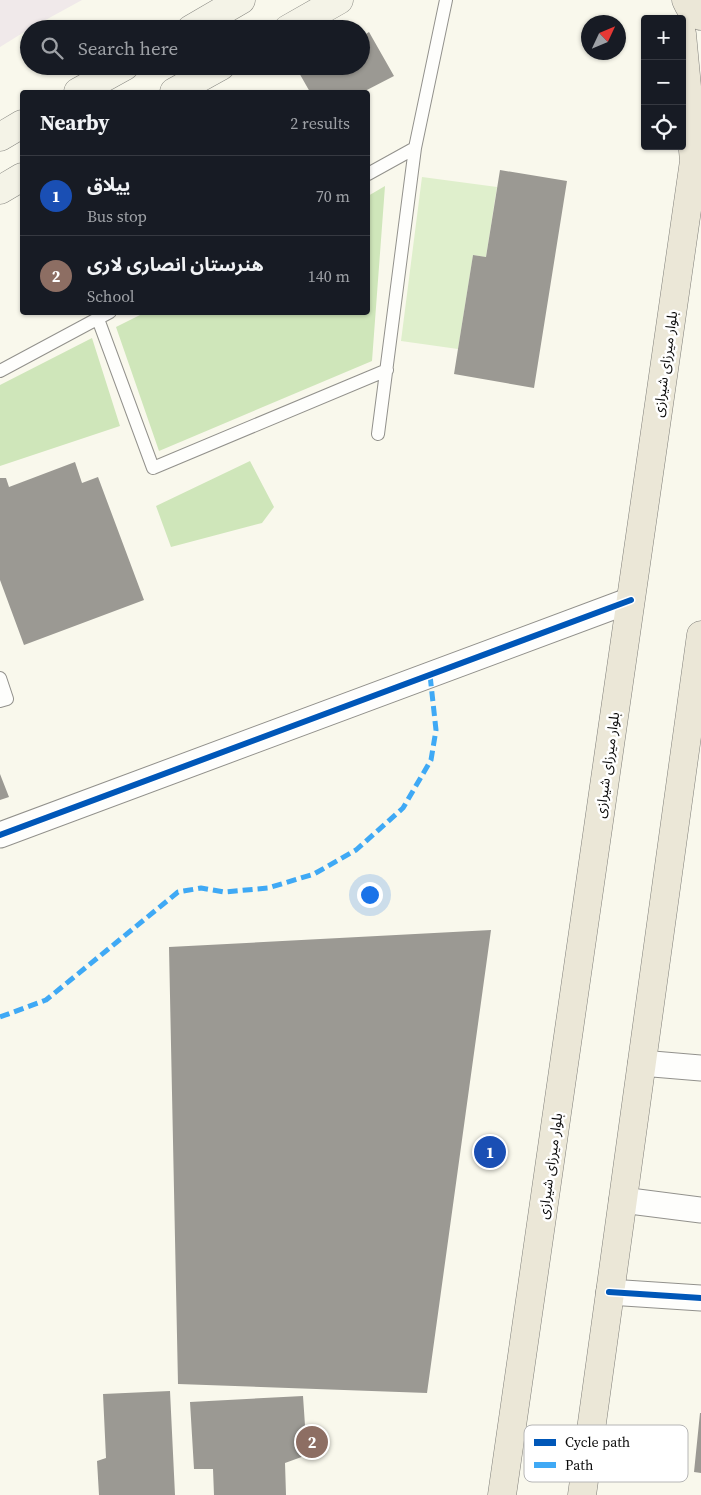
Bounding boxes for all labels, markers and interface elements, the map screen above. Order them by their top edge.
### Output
north arrow [581,15,626,60]
map controls [641,15,686,150]
button: + [641,15,686,60]
search box [20,20,370,75]
icon: search [38,34,66,62]
text: Search here [78,35,178,61]
button: − [641,60,686,105]
button: locate [641,105,686,150]
text: Nearby [40,108,110,137]
text: 2 results [290,112,350,134]
text: ییلاق [87,171,130,197]
text: 1 [52,185,60,207]
text: 70 m [316,185,350,207]
text: Bus stop [87,205,147,227]
text: هنرستان انصاری لاری [87,251,264,277]
text: 2 [52,265,60,287]
text: 140 m [308,265,350,287]
text: School [87,285,135,307]
street label: بلوار میرزای شیرازی [648,309,682,418]
street label: بلوار میرزای شیرازی [590,710,624,819]
your location [357,882,383,908]
street label: بلوار میرزای شیرازی [533,1111,567,1220]
pin: 1 [474,1133,506,1171]
pin: 2 [296,1423,328,1461]
legend [524,1425,688,1482]
text: Cycle path [565,1432,630,1452]
text: Path [565,1455,593,1475]

